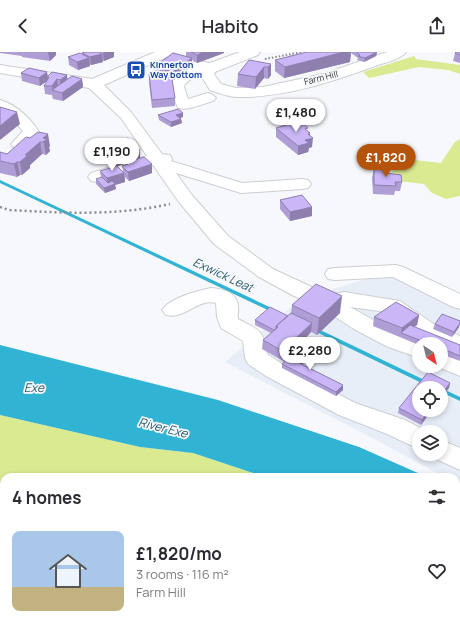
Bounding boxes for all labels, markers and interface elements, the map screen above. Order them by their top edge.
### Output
text: Habito [202,14,258,38]
icon: back [12,15,34,37]
icon: share [426,15,448,37]
place label: Kinnerton Way bottom [150,58,202,81]
bus stop icon: Kinnerton Way bottom [125,59,147,81]
street label: Farm Hill [303,67,339,88]
pin: £1,480 [263,99,329,133]
text: £1,480 [276,103,316,121]
pin: £1,190 [79,138,145,172]
text: £1,190 [93,142,131,160]
pin: £1,820 [353,144,419,178]
text: £1,820 [366,148,406,166]
water label: Exwick Leat [190,253,257,296]
pin: £2,280 [277,337,343,371]
north arrow [412,337,448,373]
map controls [412,337,448,461]
text: £2,280 [288,341,332,359]
water label: Exe [24,379,45,396]
button: locate [412,381,448,417]
water label: River Exe [137,413,190,442]
button: layers [412,425,448,461]
text: 4 homes [12,486,81,509]
icon: filters [426,486,448,508]
text: £1,820/mo [136,542,222,565]
icon: home [44,547,92,595]
icon: heart [426,560,448,582]
text: 3 rooms · 116 m² [136,565,229,583]
text: Farm Hill [136,583,186,601]

